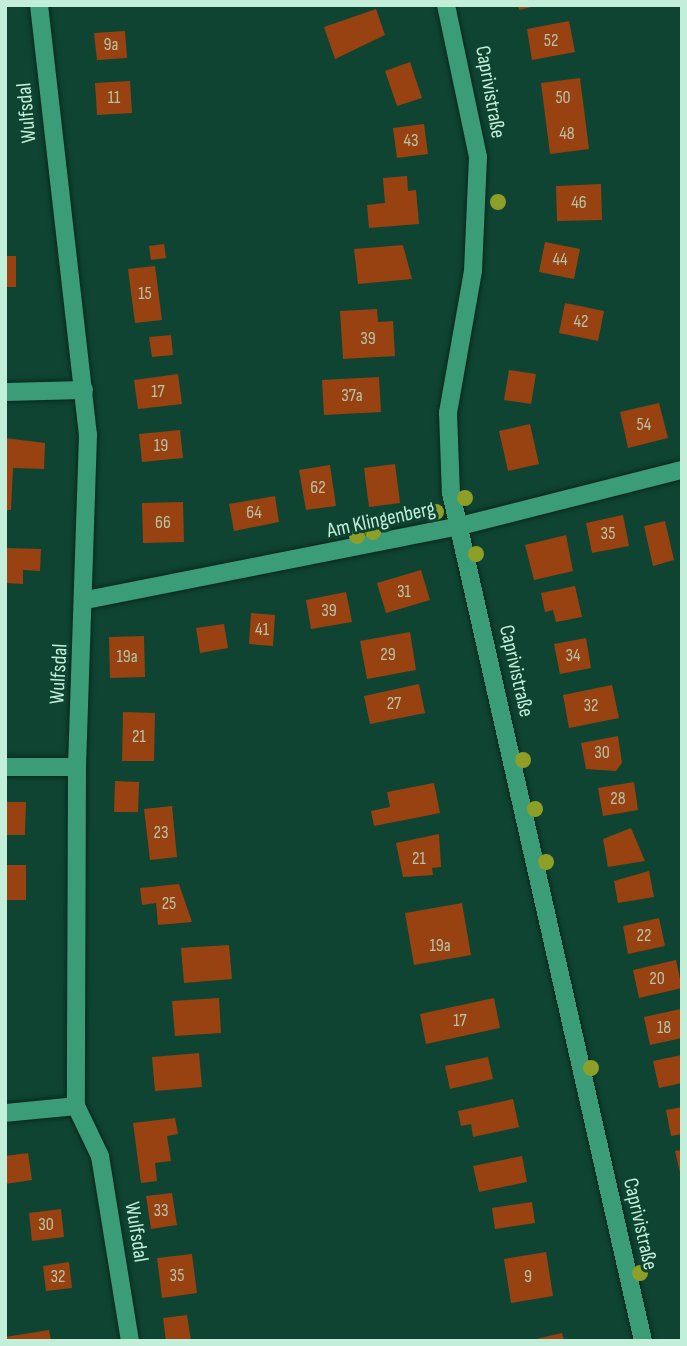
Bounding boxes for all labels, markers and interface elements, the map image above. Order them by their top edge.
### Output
house number: 52 [544,30,558,52]
house number: 9a [104,34,118,56]
street label: Caprivistraße [469,44,511,140]
street label: Wulfsdal [12,82,42,144]
house number: 11 [108,87,120,109]
house number: 50 [555,87,571,109]
house number: 48 [559,123,575,145]
house number: 43 [403,130,419,152]
house number: 46 [571,192,587,214]
house number: 44 [552,249,568,271]
house number: 15 [138,283,152,305]
house number: 42 [573,311,589,333]
house number: 39 [360,328,376,350]
house number: 17 [151,381,165,403]
house number: 37a [341,385,363,407]
house number: 54 [637,414,651,436]
house number: 19 [154,435,168,457]
house number: 62 [310,477,326,499]
street label: Am Klingenberg [325,496,437,544]
house number: 64 [246,502,262,524]
house number: 66 [155,512,171,534]
house number: 35 [601,523,615,545]
house number: 31 [397,581,411,603]
house number: 39 [321,600,337,622]
house number: 41 [255,619,269,641]
street label: Caprivistraße [493,623,539,719]
street label: Wulfsdal [45,643,73,705]
house number: 29 [380,644,396,666]
house number: 34 [565,645,581,667]
house number: 19a [116,646,138,668]
house number: 27 [387,693,401,715]
house number: 32 [584,695,598,717]
house number: 21 [132,726,146,748]
house number: 30 [594,742,610,764]
house number: 28 [610,788,626,810]
house number: 23 [154,822,168,844]
house number: 21 [412,848,426,870]
house number: 25 [162,893,176,915]
house number: 22 [637,925,651,947]
house number: 19a [429,935,451,957]
house number: 20 [649,968,665,990]
house number: 17 [453,1010,467,1032]
house number: 18 [657,1017,671,1039]
street label: Caprivistraße [617,1176,663,1272]
street label: Wulfsdal [119,1200,153,1264]
house number: 33 [153,1200,169,1222]
house number: 30 [38,1214,54,1236]
house number: 35 [170,1265,184,1287]
house number: 32 [51,1266,65,1288]
house number: 9 [524,1266,532,1288]

